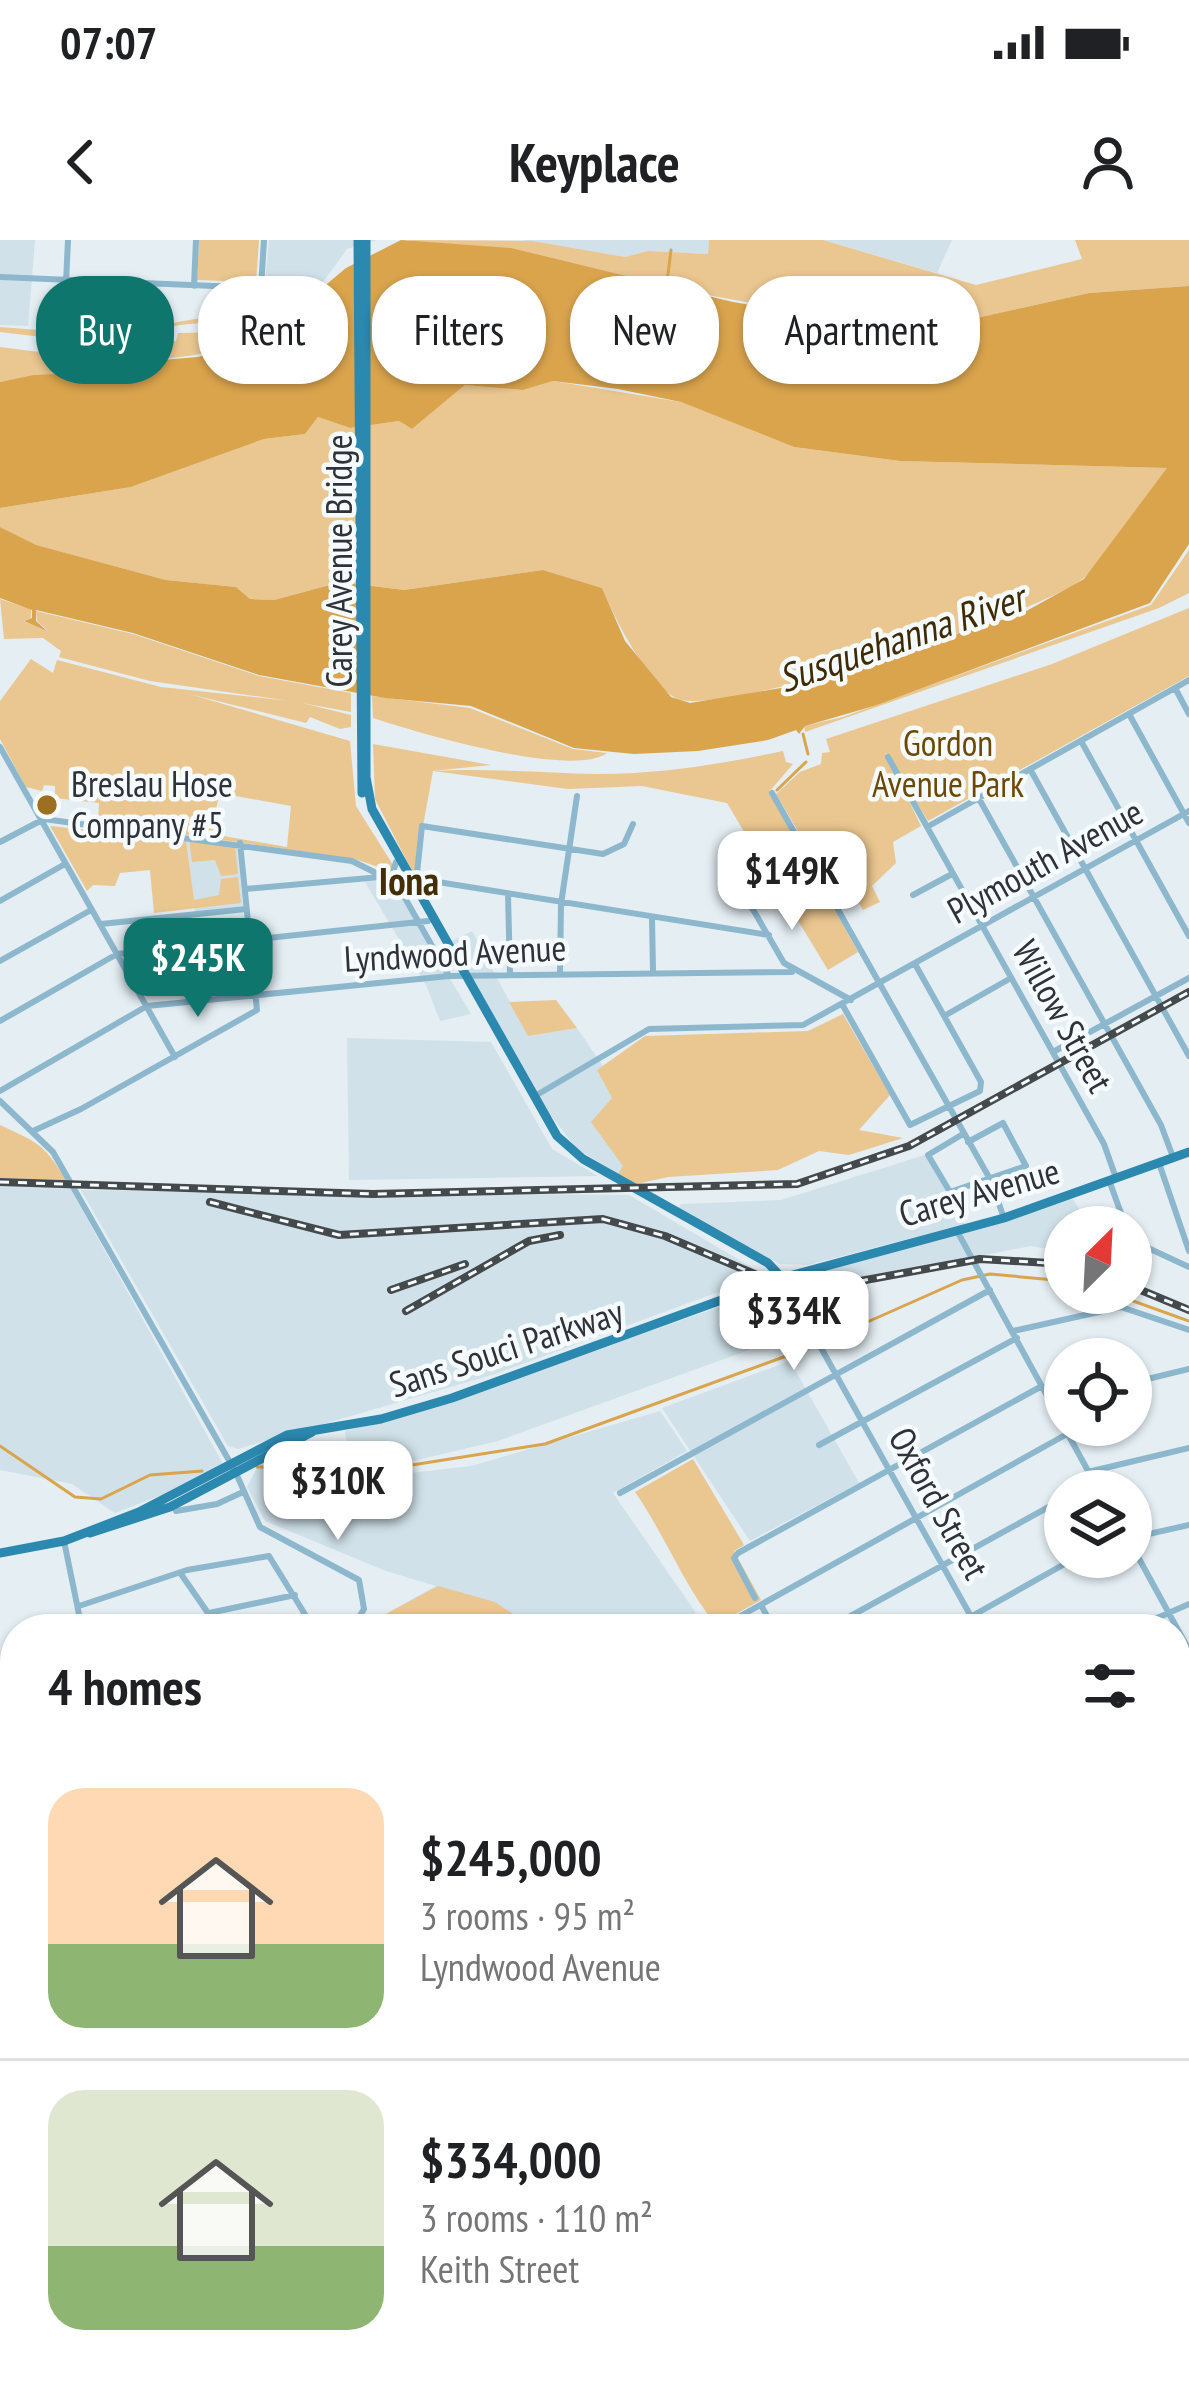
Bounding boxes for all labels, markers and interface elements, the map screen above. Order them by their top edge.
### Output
text: 07:07 [60,13,157,71]
text: Keyplace [509,127,680,197]
icon: back [48,129,114,195]
icon: person [1075,129,1141,195]
chip: Buy [36,276,174,384]
chip: Rent [198,276,348,384]
chip: Filters [372,276,546,384]
chip: New [570,276,719,384]
chip: Apartment [743,276,980,384]
street label: Carey Avenue Bridge [315,434,362,688]
water label: Susquehanna River [771,570,1035,703]
park label: Gordon Avenue Park [872,719,1024,807]
place label: Breslau Hose Company #5 [71,760,233,848]
street label: Plymouth Avenue [939,788,1151,934]
marker: Breslau Hose Company #5 [34,792,60,818]
pin: $149K [708,831,876,933]
text: $149K [745,844,839,895]
district label: Iona [379,855,439,906]
pin: $245K [114,918,282,1020]
street label: Lyndwood Avenue [343,923,567,982]
text: $245K [151,931,245,982]
street label: Willow Street [1002,931,1124,1100]
street label: Carey Avenue [893,1146,1065,1237]
north arrow [1044,1206,1152,1314]
map controls [1044,1206,1152,1578]
pin: $334K [710,1271,878,1373]
text: $334K [747,1284,841,1335]
street label: Sans Souci Parkway [383,1287,629,1407]
button: locate [1044,1338,1152,1446]
street label: Oxford Street [879,1419,1000,1587]
pin: $310K [254,1441,422,1543]
text: $310K [291,1454,385,1505]
button: layers [1044,1470,1152,1578]
text: 4 homes [48,1653,202,1719]
icon: filters [1077,1653,1143,1719]
text: $245,000 [420,1824,602,1890]
icon: home [144,1836,288,1980]
text: 3 rooms · 95 m² [420,1890,635,1941]
text: Lyndwood Avenue [420,1941,661,1992]
text: $334,000 [420,2126,602,2192]
icon: home [144,2138,288,2282]
text: 3 rooms · 110 m² [420,2192,653,2243]
text: Keith Street [420,2243,579,2294]

